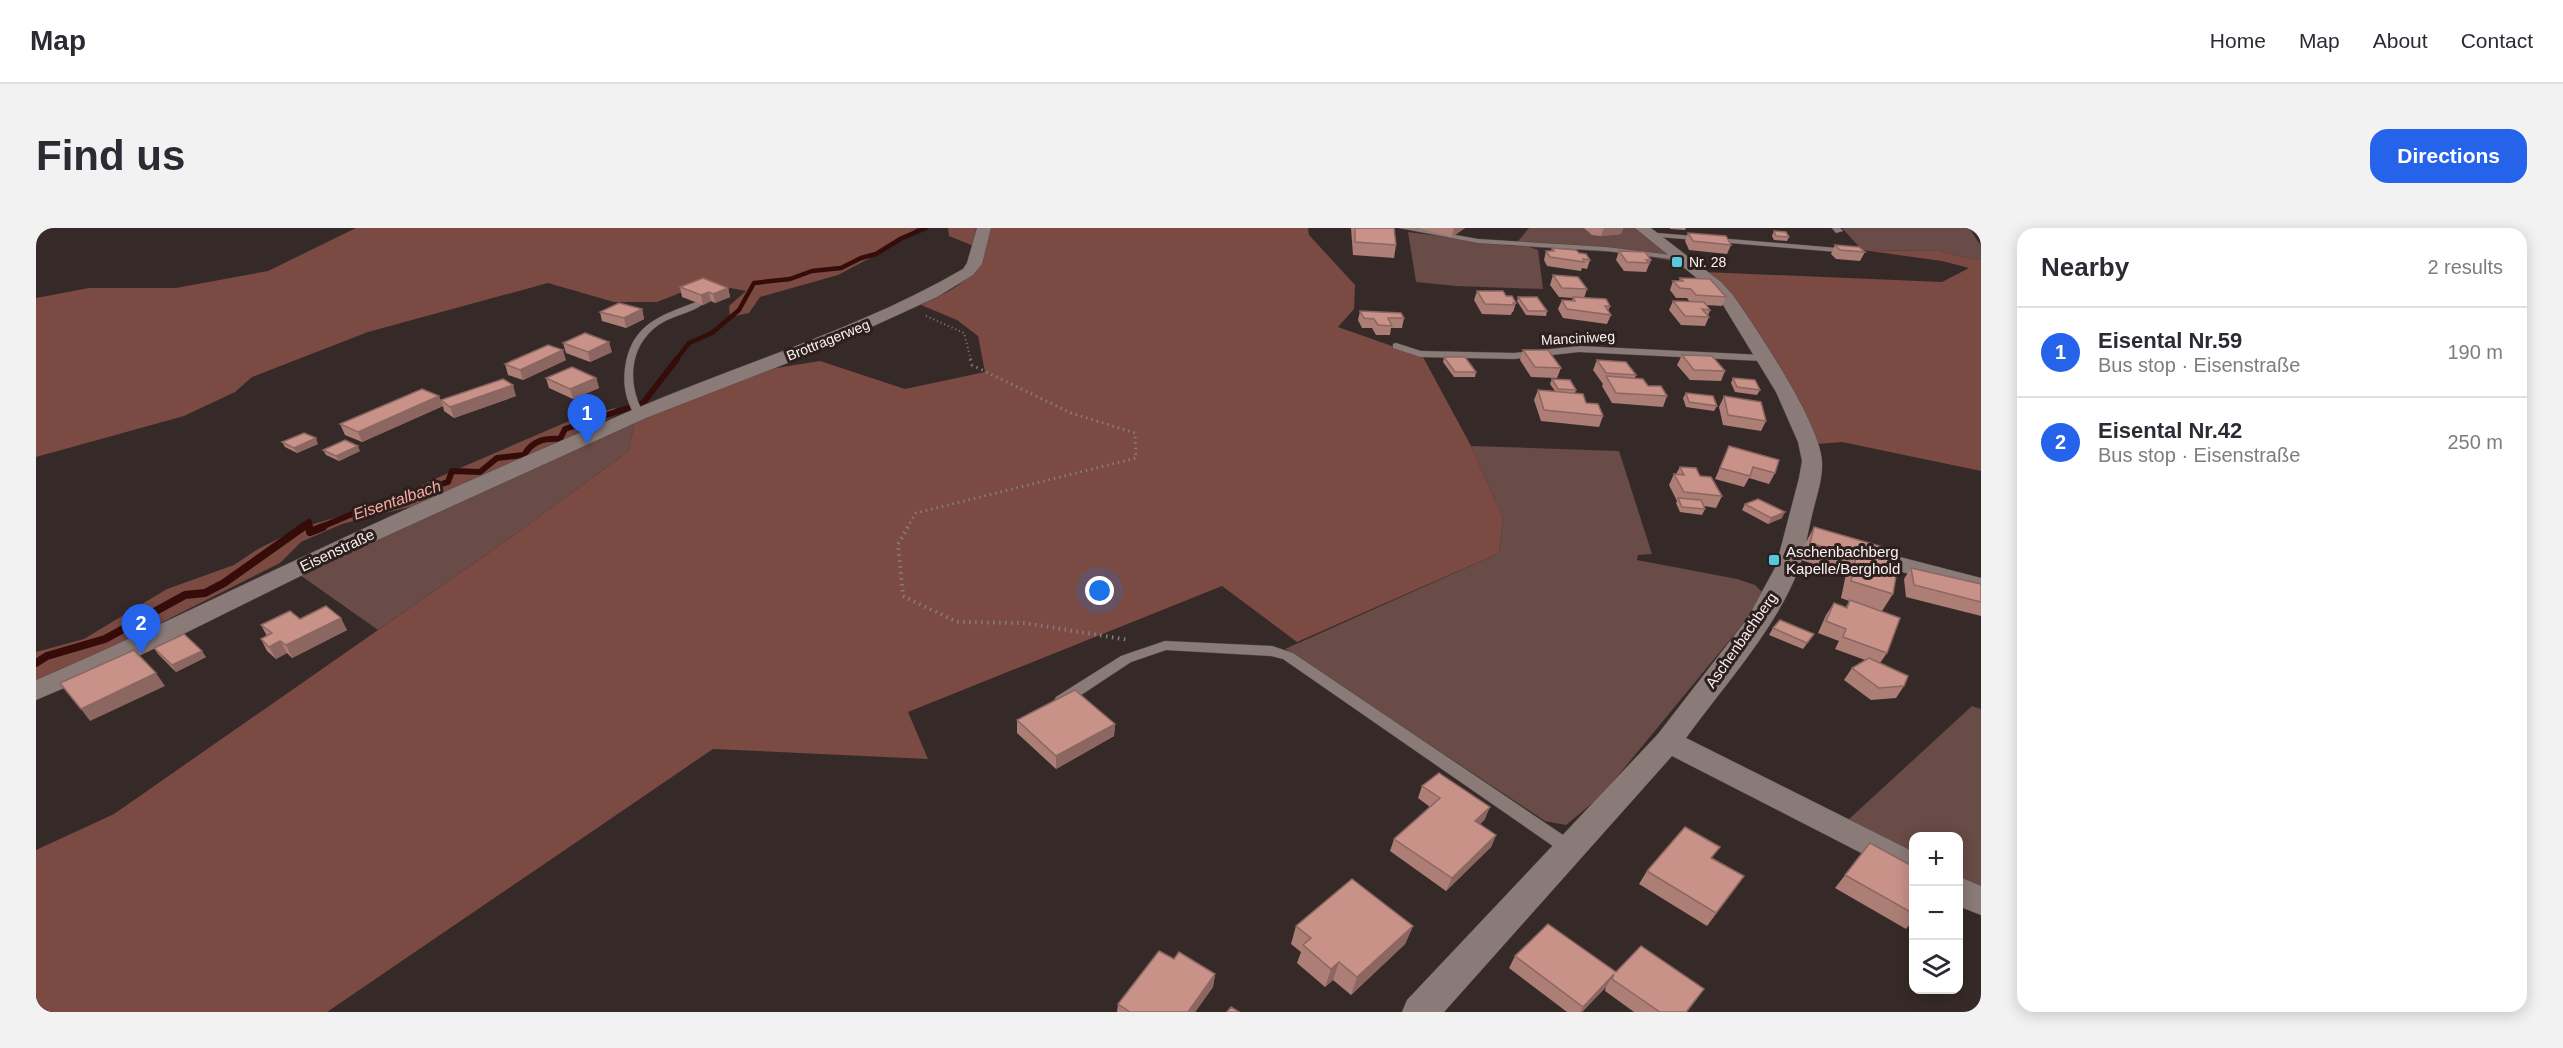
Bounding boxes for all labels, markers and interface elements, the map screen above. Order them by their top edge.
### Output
text: Map [30,25,86,56]
text: Home [2210,29,2266,52]
text: Map [2299,29,2340,52]
text: About [2373,29,2428,52]
text: Contact [2461,29,2533,52]
button: Directions [2370,129,2527,183]
text: Find us [36,132,185,179]
text: Nearby [2041,252,2129,282]
place label: Nr. 28 [1689,254,1727,270]
marker: Nr. 28 [1670,255,1684,269]
text: 2 results [2427,256,2503,278]
street label: Brottragerweg [784,316,872,364]
street label: Manciniweg [1541,328,1615,348]
text: Eisental Nr.59 [2098,328,2242,353]
text: 1 [2055,341,2066,363]
text: 190 m [2447,341,2503,363]
text: Bus stop · Eisenstraße [2098,354,2300,376]
pin: 1 [568,394,606,444]
text: Eisental Nr.42 [2098,418,2242,443]
text: 2 [2055,431,2066,453]
text: 250 m [2447,431,2503,453]
text: Bus stop · Eisenstraße [2098,444,2300,466]
water label: Eisentalbach [351,477,443,523]
street label: Eisenstraße [297,525,377,575]
place label: Aschenbachberg Kapelle/Berghold [1786,543,1900,577]
marker: Aschenbachberg Kapelle/Berghold [1767,553,1781,567]
your location [1085,576,1114,605]
street label: Aschenbachberg [1702,589,1780,691]
pin: 2 [122,604,160,654]
map controls [1909,832,1963,994]
button: + [1909,832,1963,886]
button: − [1909,886,1963,940]
button: layers [1909,940,1963,994]

